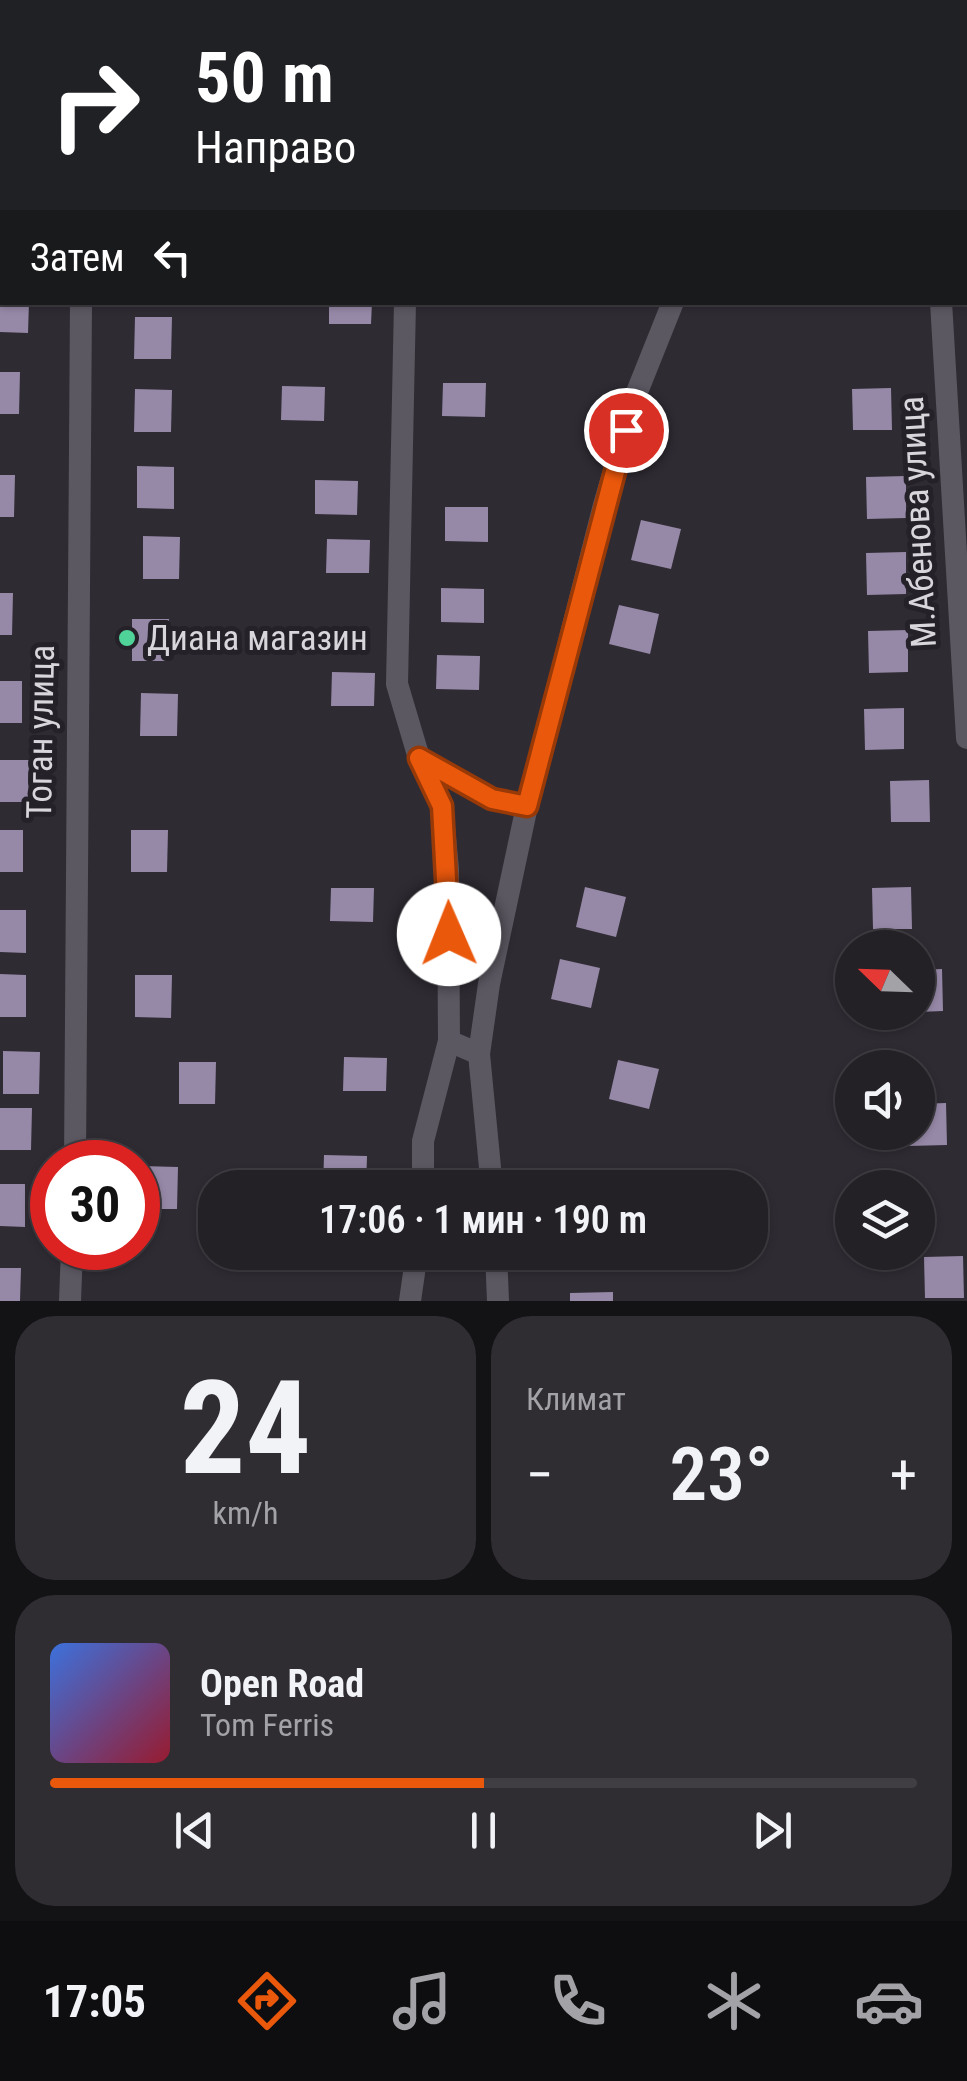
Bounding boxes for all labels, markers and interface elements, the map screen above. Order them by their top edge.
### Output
text: 50 m [195,37,334,119]
icon: right [30,40,160,170]
text: Направо [195,121,356,174]
icon: left [145,230,200,285]
text: Затем [30,236,125,280]
pin [584,388,669,473]
street label: М.Абенова улица [891,395,945,649]
icon: arrive [599,403,654,458]
place label: Диана магазин [147,618,368,659]
marker: Диана магазин [116,627,138,649]
street label: Тоган улица [19,644,63,820]
position arrow [397,882,501,986]
north arrow [835,930,935,1030]
map controls [835,930,935,1270]
button: sound [835,1050,935,1150]
speed limit sign: 30 [30,1140,160,1270]
button: layers [835,1170,935,1270]
text: 17:06 · 1 мин · 190 m [319,1198,647,1242]
text: 24 [180,1352,311,1505]
text: Климат [526,1380,626,1418]
text: 23° [669,1430,774,1518]
text: − [526,1443,554,1507]
text: + [890,1443,917,1507]
text: km/h [213,1494,278,1532]
text: Open Road [200,1662,364,1706]
text: Tom Ferris [200,1706,334,1744]
icon: previous [167,1803,222,1858]
icon: pause [456,1803,511,1858]
icon: next [745,1803,800,1858]
icon: directions [232,1966,302,2036]
icon: music [387,1966,457,2036]
icon: phone [543,1966,613,2036]
icon: climate [699,1966,769,2036]
icon: car [854,1966,924,2036]
text: 17:05 [43,1975,146,2028]

